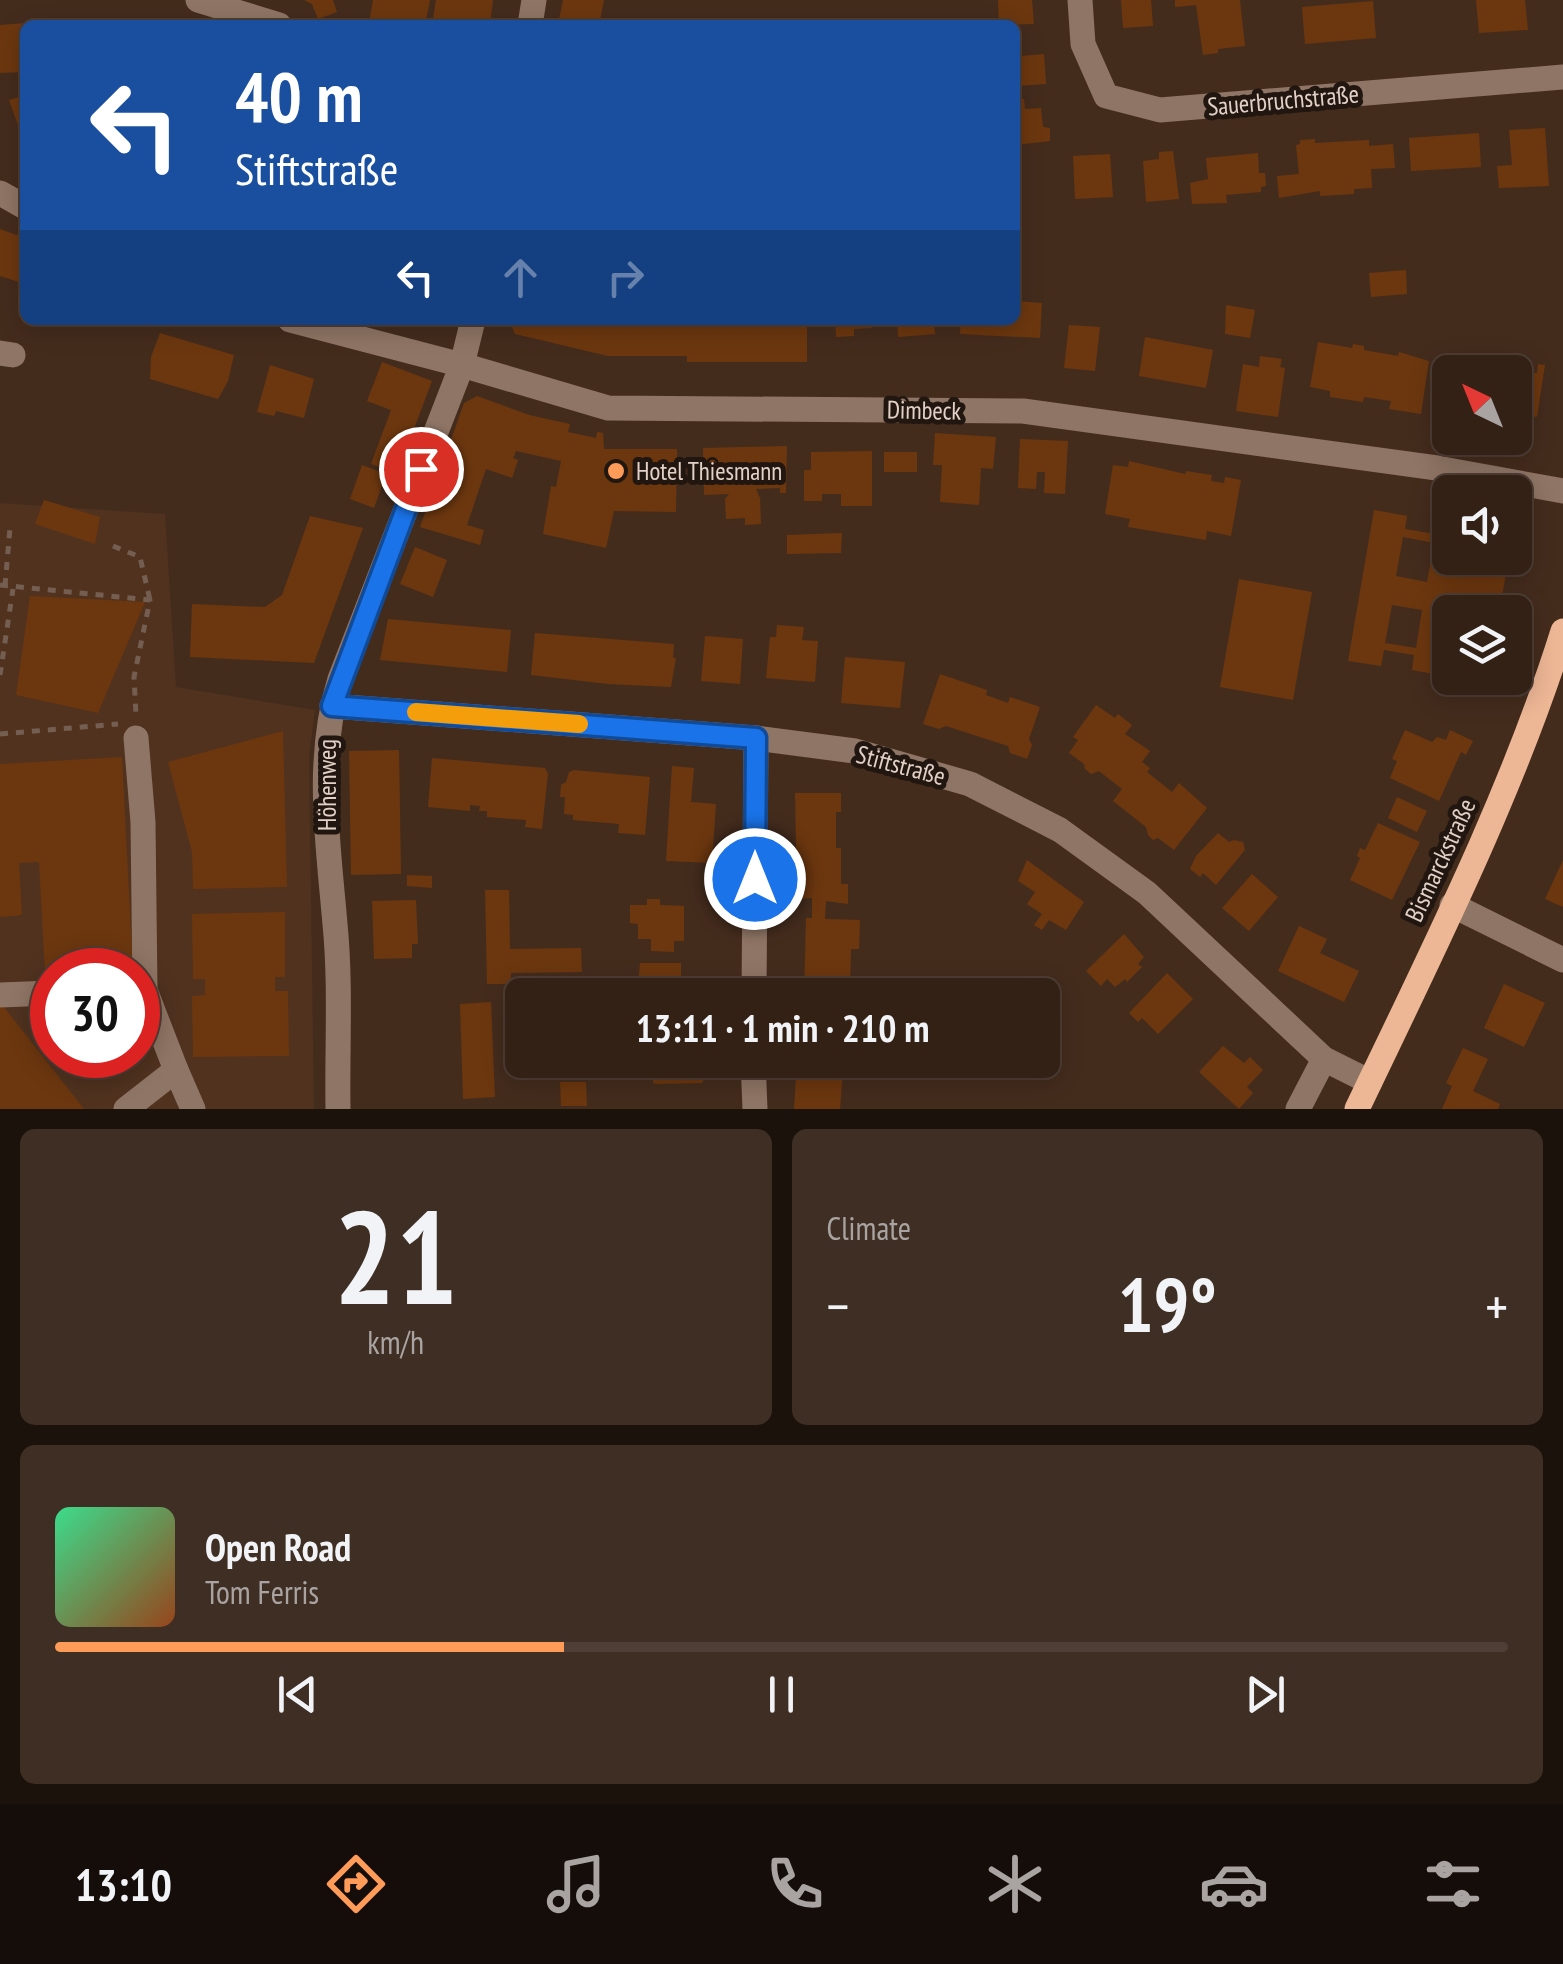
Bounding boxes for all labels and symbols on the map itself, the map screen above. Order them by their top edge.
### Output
street label: Sauerbruchstraße [1206,77,1360,123]
north arrow [1432,355,1532,455]
street label: Dimbeck [887,393,962,427]
pin [379,427,464,512]
place label: Hotel Thiesmann [636,455,782,487]
marker: Hotel Thiesmann [605,460,627,482]
street label: Stiftstraße [853,738,949,792]
street label: Höhenweg [311,739,343,831]
street label: Bismarckstraße [1398,793,1482,927]
position arrow [703,827,807,931]
speed limit sign: 30 [30,948,160,1078]

